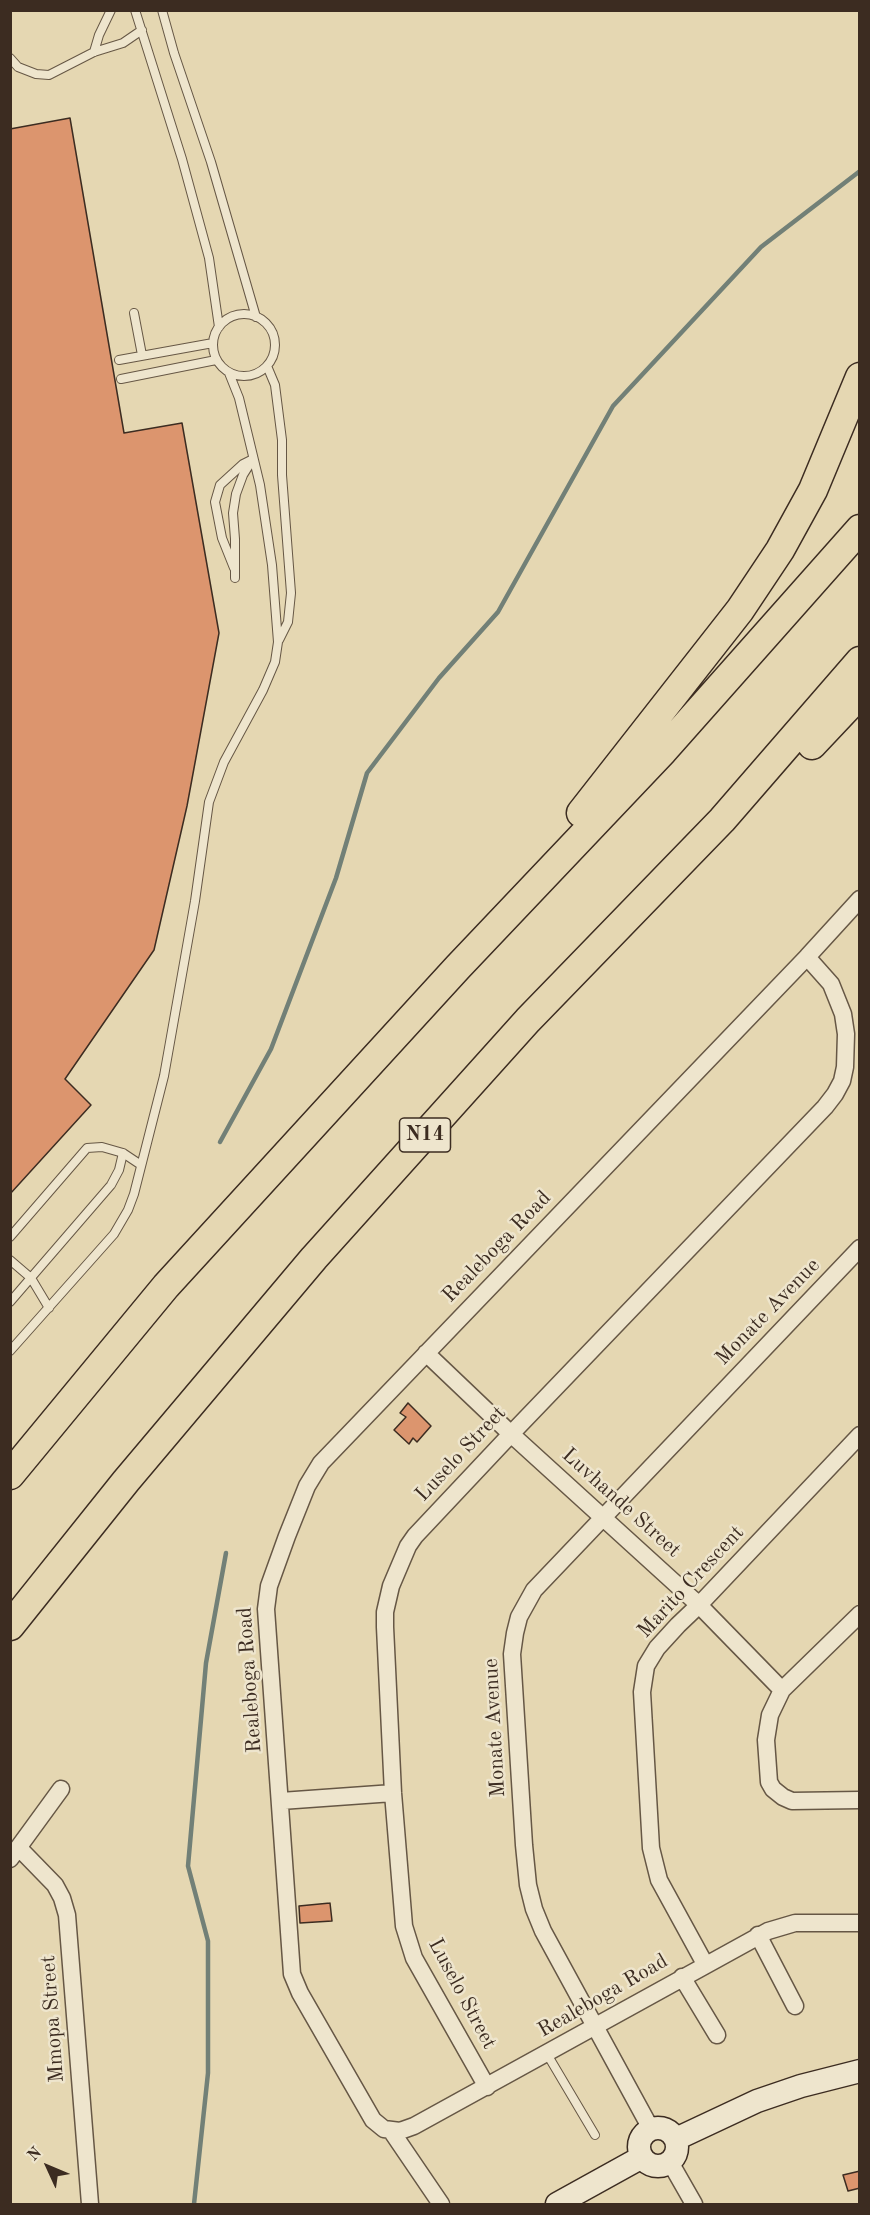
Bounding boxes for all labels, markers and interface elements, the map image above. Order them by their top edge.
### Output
road number: N14 [400,1118,450,1152]
street label: Realeboga Road [437,1186,557,1308]
street label: Monate Avenue [711,1253,825,1371]
street label: Luselo Street [410,1401,512,1507]
street label: Luvhande Street [556,1443,686,1563]
street label: Marito Crescent [632,1520,750,1644]
street label: Realeboga Road [232,1606,268,1754]
street label: Monate Avenue [479,1658,511,1798]
street label: Luselo Street [422,1934,502,2054]
street label: Realeboga Road [534,1949,672,2043]
street label: Mmopa Street [36,1955,70,2083]
north arrow [18,2137,78,2197]
text: N [25,2145,45,2164]

